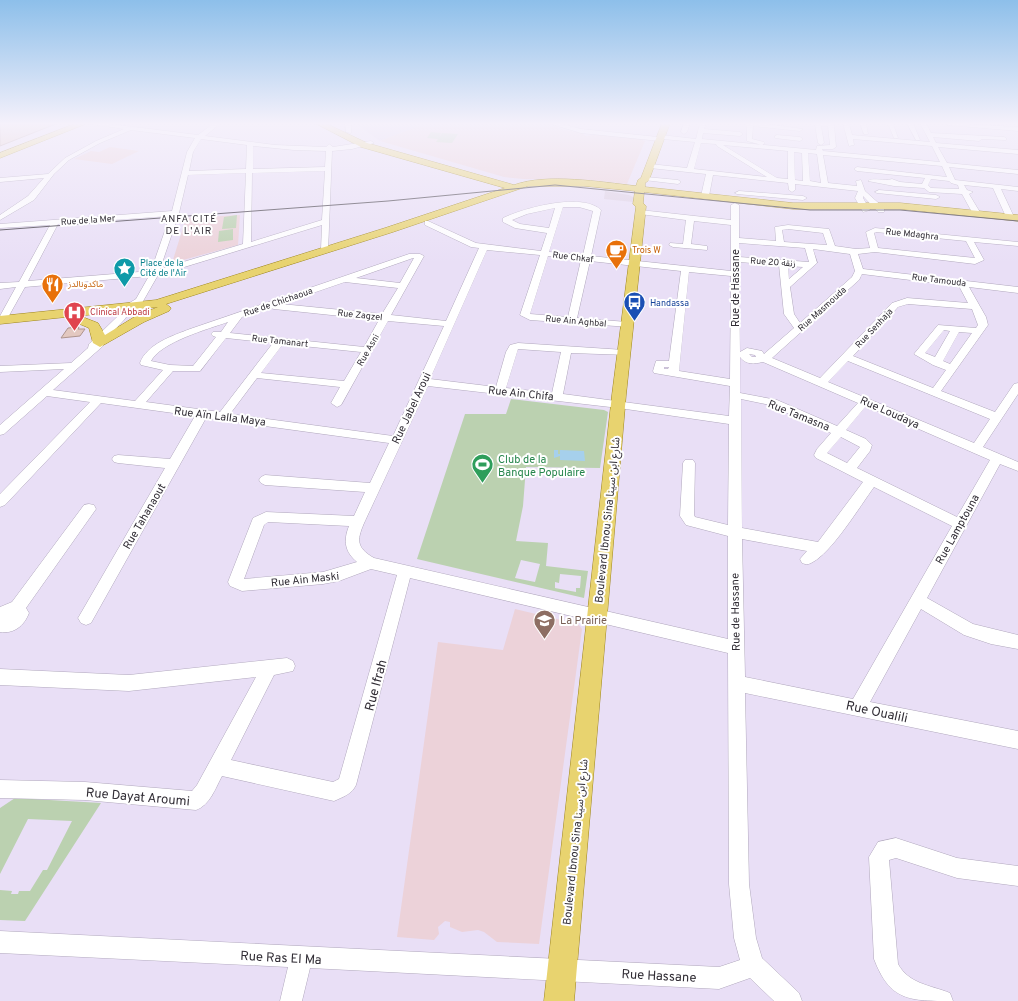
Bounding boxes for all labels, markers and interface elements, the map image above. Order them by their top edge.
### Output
street label: Rue de la Mer [60,213,116,228]
district label: ANFA CITÉ DE L'AIR [161,213,217,238]
street label: Rue Mdaghra [885,226,939,243]
cafe icon: Trois W [603,237,629,270]
place label: Trois W [632,245,661,256]
street label: Rue de Hassane [729,249,743,327]
street label: Rue Chkaf [552,250,594,265]
place icon: Place de la Cité de l'Air [112,255,138,288]
street label: Rue 20 زنقة [750,255,796,270]
place label: Place de la Cité de l'Air [140,258,187,279]
restaurant icon: ماكدونالدز [40,271,66,304]
street label: Rue Tamouda [911,272,967,289]
place label: ماكدونالدز [67,279,104,290]
street label: Rue de Chichaoua [242,285,314,319]
street label: Rue Masmouda [796,285,849,334]
bus stop icon: Handassa [622,290,648,323]
place label: Handassa [650,298,689,309]
hospital icon: Clinical Abbadi [61,299,87,332]
street label: Rue Senhaja [853,306,896,350]
place label: Clinical Abbadi [90,307,150,318]
street label: Rue Zagzel [337,308,383,323]
street label: Rue Ain Aghbal [545,313,607,330]
street label: Rue Asni [355,332,382,368]
street label: Rue Tamanart [251,333,309,350]
street label: Rue Jabel Aroui [389,370,435,447]
street label: Rue Ain Chifa [487,384,555,404]
street label: Rue Loudaya [858,394,922,432]
street label: Rue Tamasna [766,397,832,435]
street label: Rue Aïn Lalla Maya [173,404,267,430]
street label: Boulevard Ibnou Sina شارع ابن سينا [592,436,624,604]
sports icon: Club de la Banque Populaire [470,452,496,485]
place label: Club de la Banque Populaire [498,453,585,480]
street label: Rue Tahanaout [120,481,169,552]
street label: Rue Lamptouna [933,492,983,567]
street label: Rue Ain Maski [270,569,340,591]
street label: Rue de Hassane [728,573,744,651]
school or university icon: La Prairie [531,607,557,640]
place label: La Prairie [560,614,607,628]
street label: Rue Ifrah [362,658,391,713]
street label: Rue Oualili [844,699,909,727]
street label: Boulevard Ibnou Sina شارع ابن سينا [560,758,592,926]
street label: Rue Dayat Aroumi [85,785,191,811]
street label: Rue Ras El Ma [240,949,322,969]
street label: Rue Hassane [621,967,697,987]

